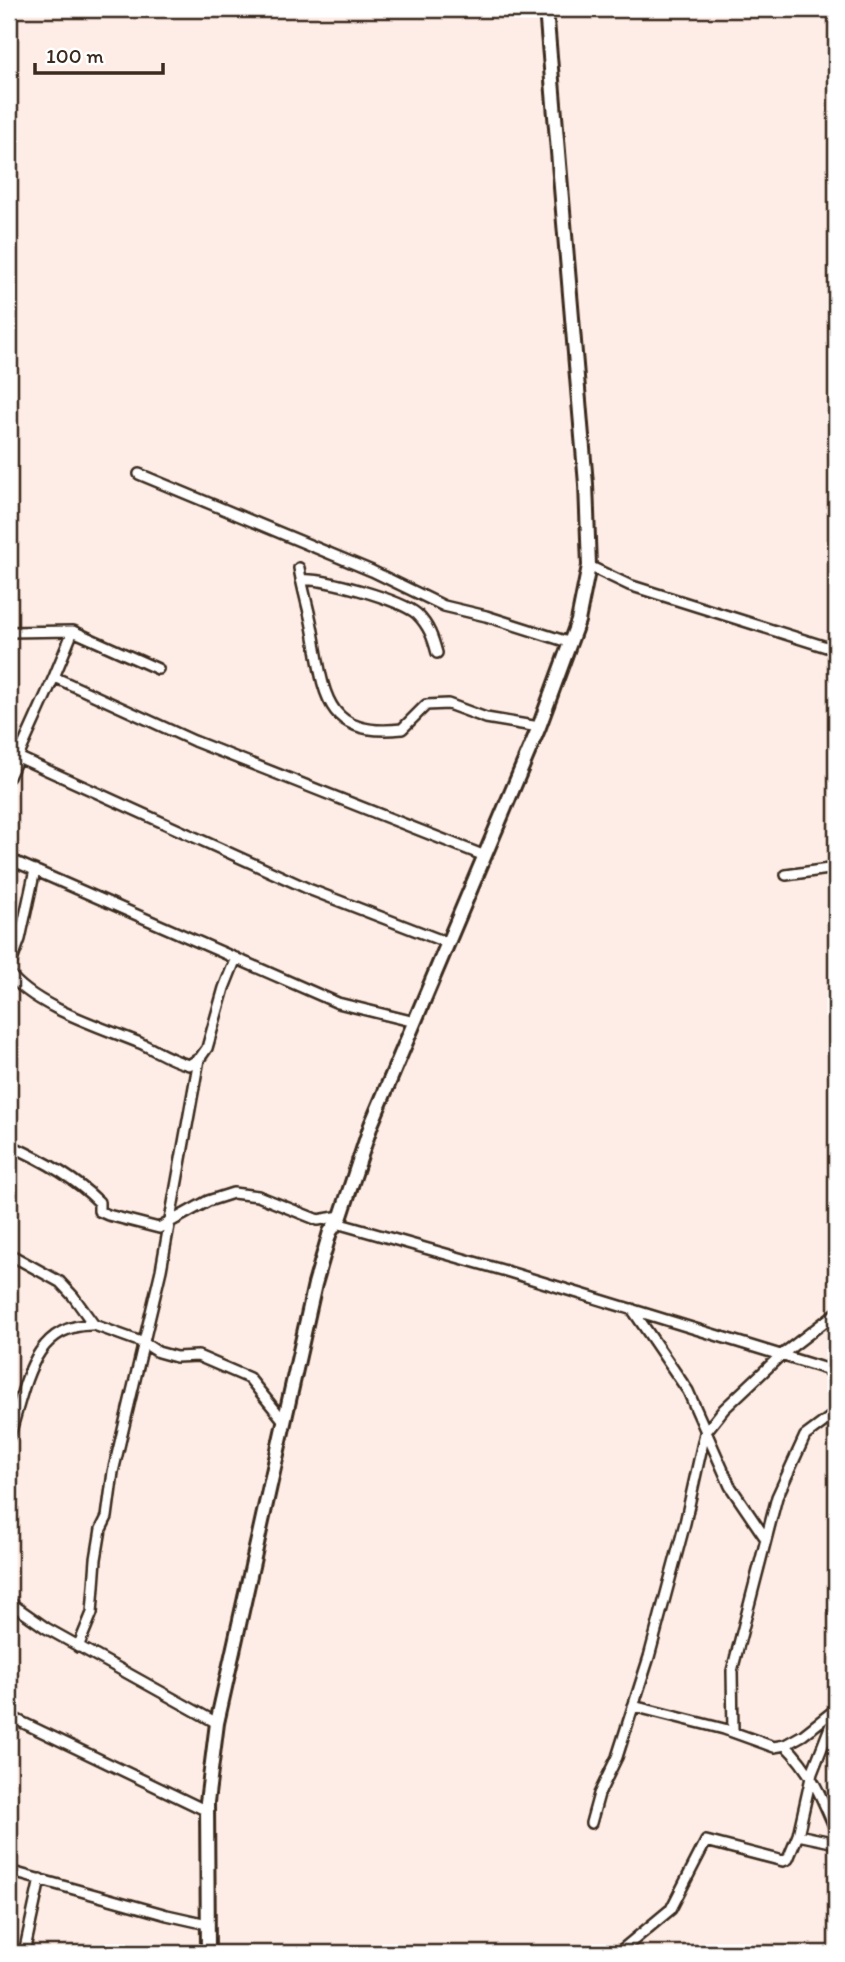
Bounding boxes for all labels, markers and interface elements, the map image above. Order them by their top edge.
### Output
scale bar [35,32,163,76]
text: 100 m [46,43,104,68]

